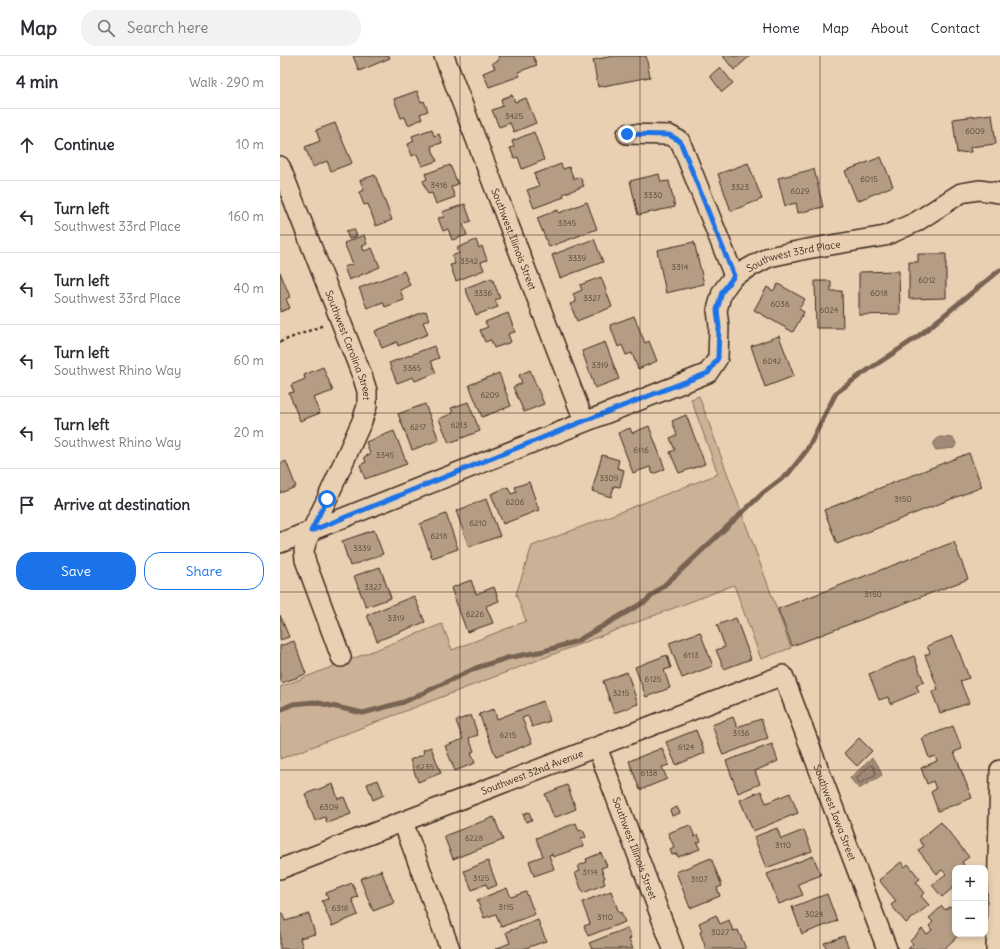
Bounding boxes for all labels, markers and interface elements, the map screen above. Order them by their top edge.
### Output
search box [81,10,361,46]
text: Map [20,16,57,40]
icon: search [95,17,117,39]
text: Search here [127,18,208,37]
text: Home [762,19,800,37]
text: Map [822,19,849,37]
text: About [871,19,909,37]
text: Contact [931,19,980,37]
text: 4 min [16,71,58,93]
text: Walk · 290 m [189,74,264,91]
house number: 3425 [505,111,523,121]
route end [618,125,636,143]
house number: 6009 [965,126,985,136]
icon: ahead [16,134,38,156]
text: Continue [54,135,115,154]
text: 10 m [236,136,264,153]
house number: 6015 [860,174,878,184]
house number: 3416 [431,180,448,190]
house number: 3323 [731,182,749,192]
street label: Southwest Illinois Street [489,186,540,292]
house number: 6029 [791,186,810,196]
house number: 3330 [644,190,662,200]
text: Turn left [54,199,109,218]
icon: left [16,206,38,228]
text: 160 m [228,208,264,225]
text: Southwest 33rd Place [54,218,181,235]
house number: 3345 [558,218,577,228]
street label: Southwest 33rd Place [744,237,841,275]
house number: 3339 [568,253,587,263]
house number: 3342 [460,256,479,266]
house number: 3314 [672,262,689,272]
text: Turn left [54,271,109,290]
house number: 6012 [918,275,936,285]
icon: left [16,278,38,300]
text: 40 m [233,280,264,297]
street label: Southwest Carolina Street [323,288,374,401]
house number: 3336 [474,288,493,298]
house number: 6018 [870,288,888,298]
text: Southwest 33rd Place [54,290,181,307]
house number: 3327 [583,293,601,303]
house number: 6036 [770,299,790,309]
house number: 6024 [820,305,839,315]
text: Turn left [54,343,109,362]
icon: left [16,350,38,372]
text: 60 m [233,352,264,369]
house number: 6042 [763,356,782,366]
house number: 3319 [592,360,609,370]
text: Southwest Rhino Way [54,362,181,379]
house number: 3365 [403,363,422,373]
house number: 6209 [481,390,500,400]
text: Turn left [54,415,109,434]
house number: 6213 [451,420,468,430]
icon: left [16,422,38,444]
house number: 6217 [410,422,426,432]
text: 20 m [234,424,264,441]
text: Southwest Rhino Way [54,434,181,451]
house number: 6116 [633,445,649,455]
house number: 3345 [376,450,395,460]
house number: 3309 [600,473,619,483]
route start [318,490,336,508]
icon: arrive [16,494,38,516]
house number: 3150 [894,494,912,504]
text: Arrive at destination [54,495,190,514]
house number: 6206 [506,497,525,507]
house number: 6210 [469,518,487,528]
house number: 6218 [431,531,448,541]
house number: 3339 [353,543,372,553]
button: Save [16,552,136,590]
button: Share [144,552,264,590]
house number: 3327 [364,582,382,592]
house number: 3150 [864,589,882,599]
house number: 6226 [466,609,484,619]
house number: 3319 [388,613,405,623]
house number: 6113 [683,650,699,660]
house number: 6125 [645,674,662,684]
house number: 3215 [613,688,630,698]
house number: 3136 [733,728,750,738]
house number: 6215 [500,730,517,740]
house number: 6124 [678,742,695,752]
street label: Southwest 32nd Avenue [479,746,585,797]
house number: 6235 [416,762,434,772]
street label: Southwest Iowa Street [811,762,860,863]
house number: 6138 [641,768,658,778]
street label: Southwest Illinois Street [610,795,660,902]
house number: 6309 [319,802,339,812]
house number: 6228 [465,833,483,843]
house number: 3110 [775,840,791,850]
map controls [952,865,988,937]
button: + [952,865,988,901]
house number: 3114 [582,867,598,877]
house number: 3125 [473,873,490,883]
house number: 3107 [691,874,707,884]
button: − [952,901,988,937]
house number: 3115 [498,902,514,912]
house number: 6318 [332,903,349,913]
house number: 3024 [805,909,824,919]
house number: 3110 [597,912,613,922]
house number: 3027 [711,927,729,937]

